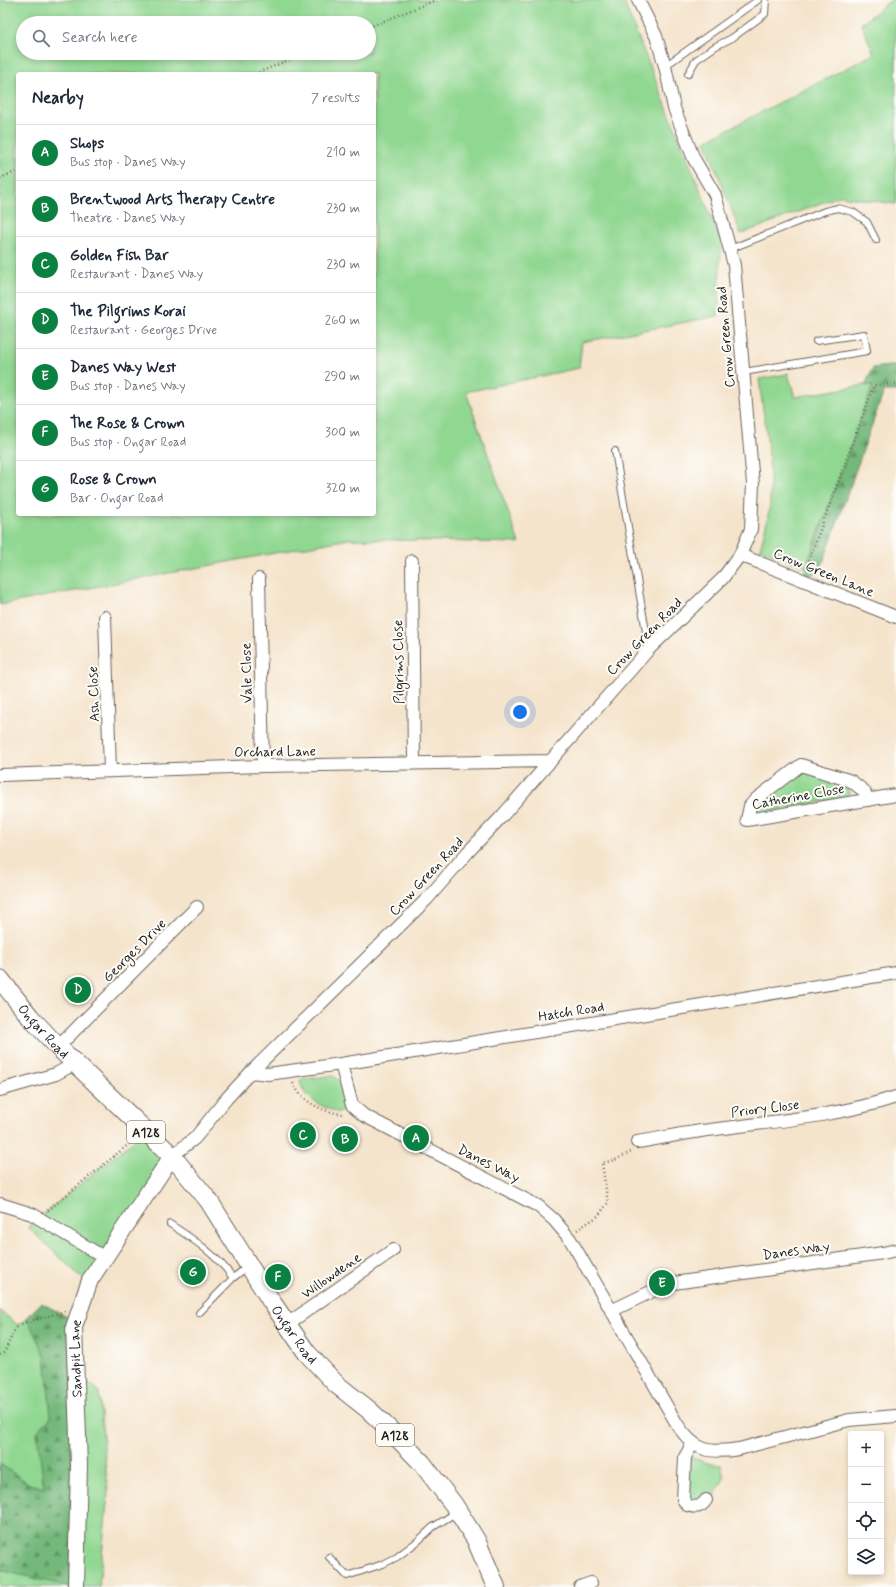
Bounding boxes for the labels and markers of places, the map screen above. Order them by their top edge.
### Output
pin: D [65,975,91,1005]
pin: C [290,1120,316,1150]
pin: A [403,1123,429,1153]
pin: B [332,1124,358,1154]
pin: G [180,1257,206,1287]
pin: F [265,1262,291,1292]
pin: E [649,1268,675,1298]

